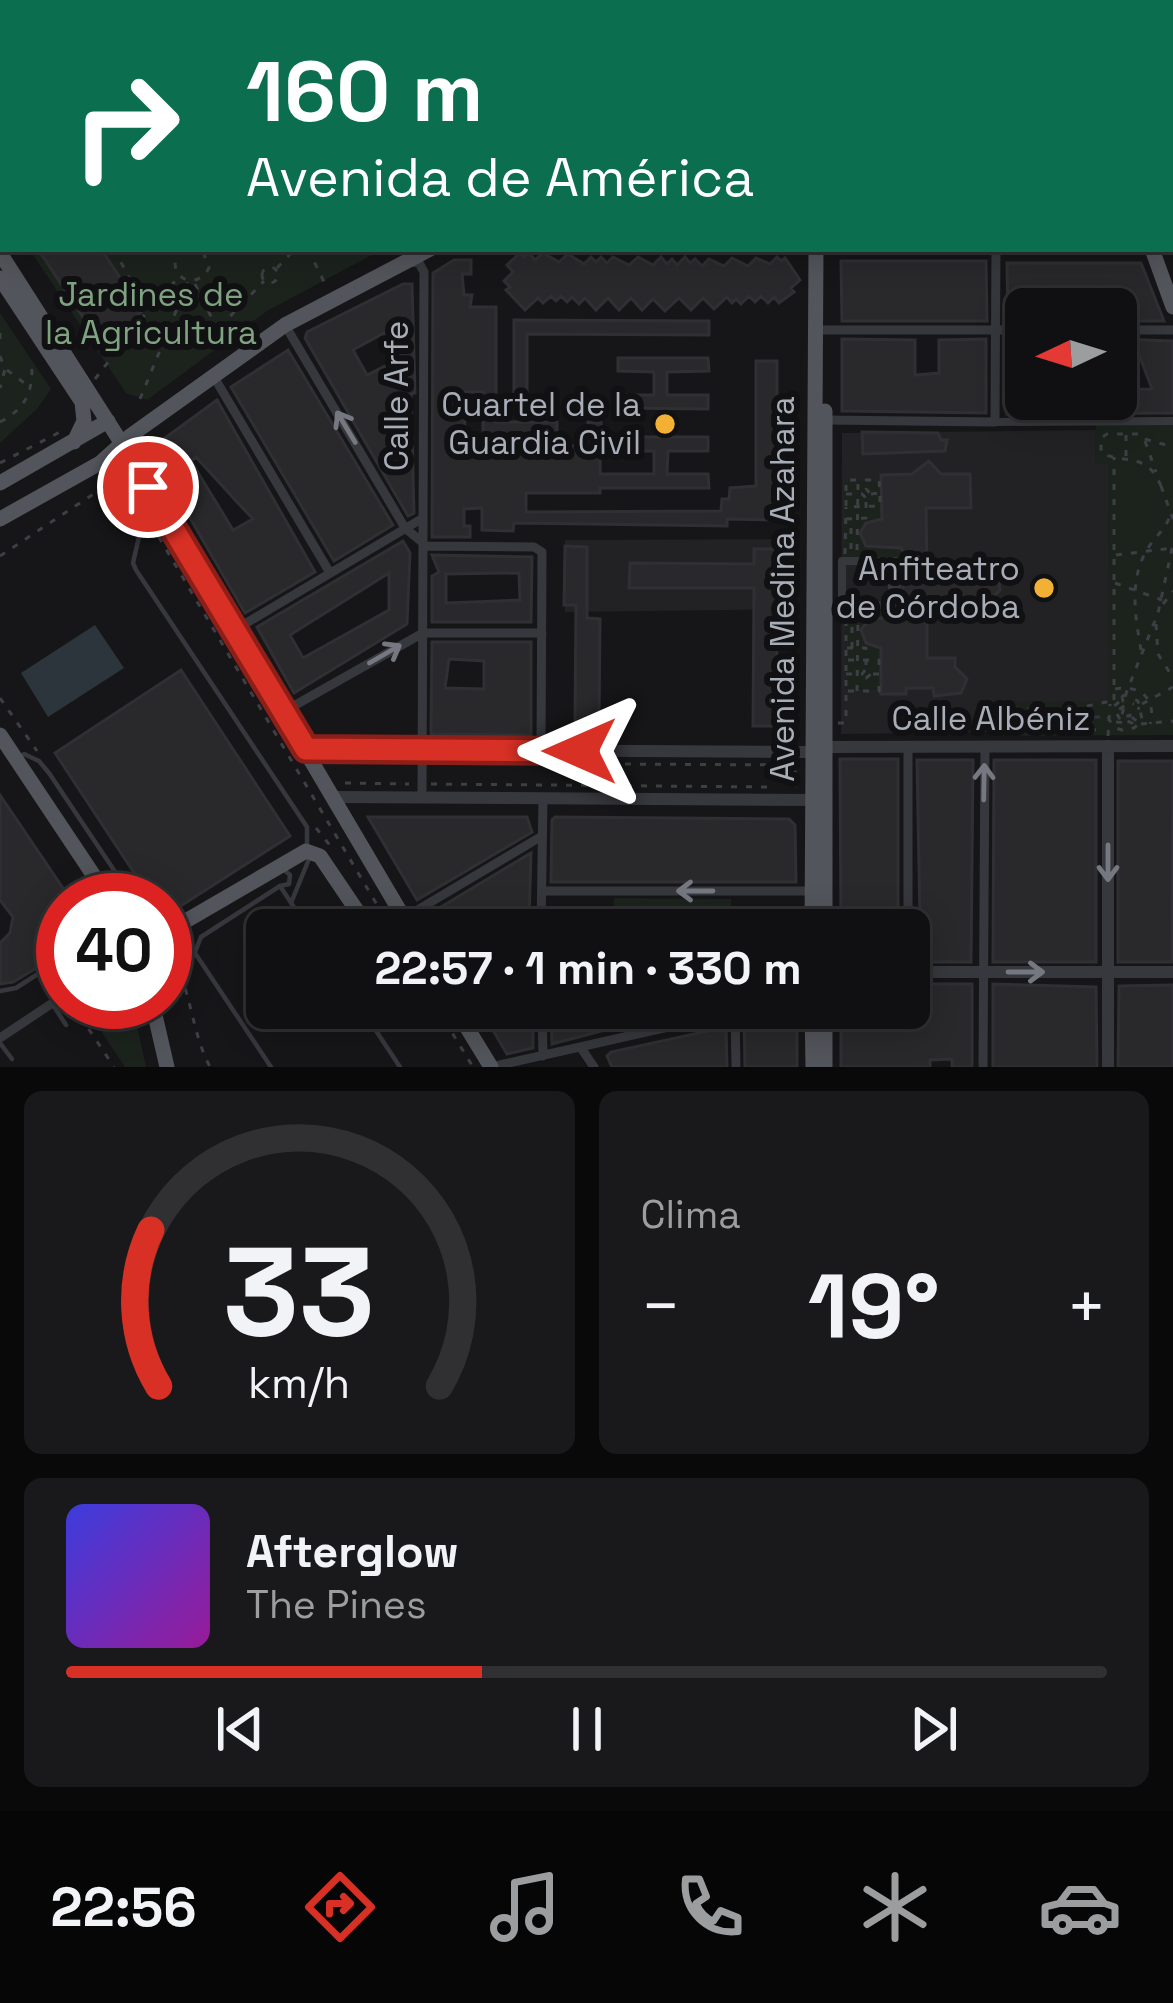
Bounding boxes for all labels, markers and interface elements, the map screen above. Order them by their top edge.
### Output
text: 160 m [246,38,483,146]
icon: right [48,48,204,204]
text: Avenida de América [246,143,754,212]
park label: Jardines de la Agricultura [45,274,257,354]
north arrow [1005,288,1137,420]
map controls [1005,288,1137,420]
street label: Calle Arfe [376,321,418,471]
place label: Cuartel de la Guardia Civil [441,384,641,464]
street label: Avenida Medina Azahara [762,396,804,782]
one-way arrow [333,410,357,445]
marker: Cuartel de la Guardia Civil [652,411,678,437]
pin [97,436,199,538]
icon: arrive [115,454,181,520]
place label: Anfiteatro de Córdoba [835,548,1020,628]
marker: Anfiteatro de Córdoba [1031,575,1057,601]
one-way arrow [366,642,401,666]
position arrow [517,688,643,814]
street label: Calle Albéniz [891,698,1091,740]
one-way arrow [973,763,995,802]
one-way arrow [1097,843,1119,882]
speed limit sign: 40 [36,873,192,1029]
one-way arrow [676,880,715,902]
text: 22:57 · 1 min · 330 m [374,940,802,997]
one-way arrow [1006,961,1045,983]
text: Clima [641,1190,741,1239]
text: 33 [223,1212,375,1371]
text: 19° [808,1249,940,1364]
text: − [641,1264,681,1348]
text: + [1066,1264,1107,1348]
text: km/h [248,1355,350,1410]
text: Afterglow [246,1523,459,1580]
text: The Pines [246,1580,427,1629]
icon: previous [207,1696,273,1762]
icon: pause [554,1696,620,1762]
icon: next [901,1696,967,1762]
icon: directions [298,1865,382,1949]
icon: music [483,1865,567,1949]
icon: phone [668,1865,752,1949]
icon: climate [853,1865,937,1949]
icon: car [1038,1865,1122,1949]
text: 22:56 [51,1873,197,1942]

